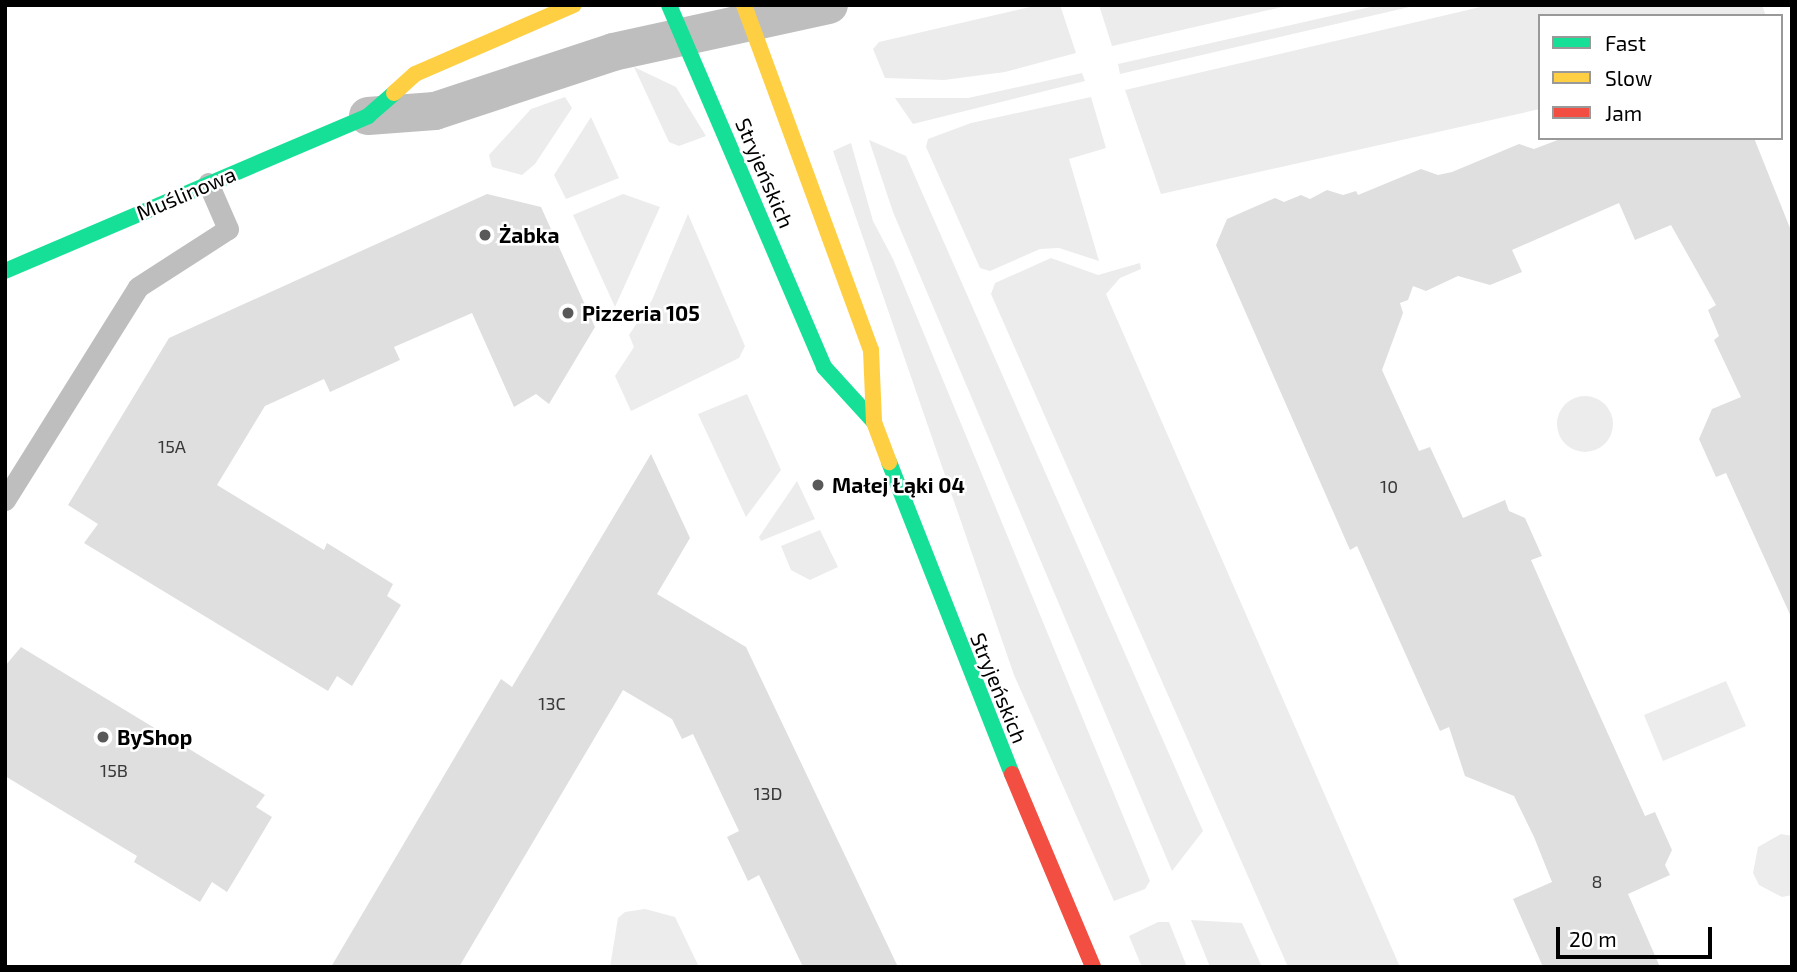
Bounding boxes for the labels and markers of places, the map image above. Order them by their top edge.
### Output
place label: Żabka [499,222,559,248]
marker: Żabka [477,227,493,243]
place label: Pizzeria 105 [582,300,700,326]
marker: Pizzeria 105 [560,305,576,321]
place label: Małej Łąki 04 [832,472,965,498]
marker: Małej Łąki 04 [810,477,826,493]
place label: ByShop [117,724,192,750]
marker: ByShop [95,729,111,745]

